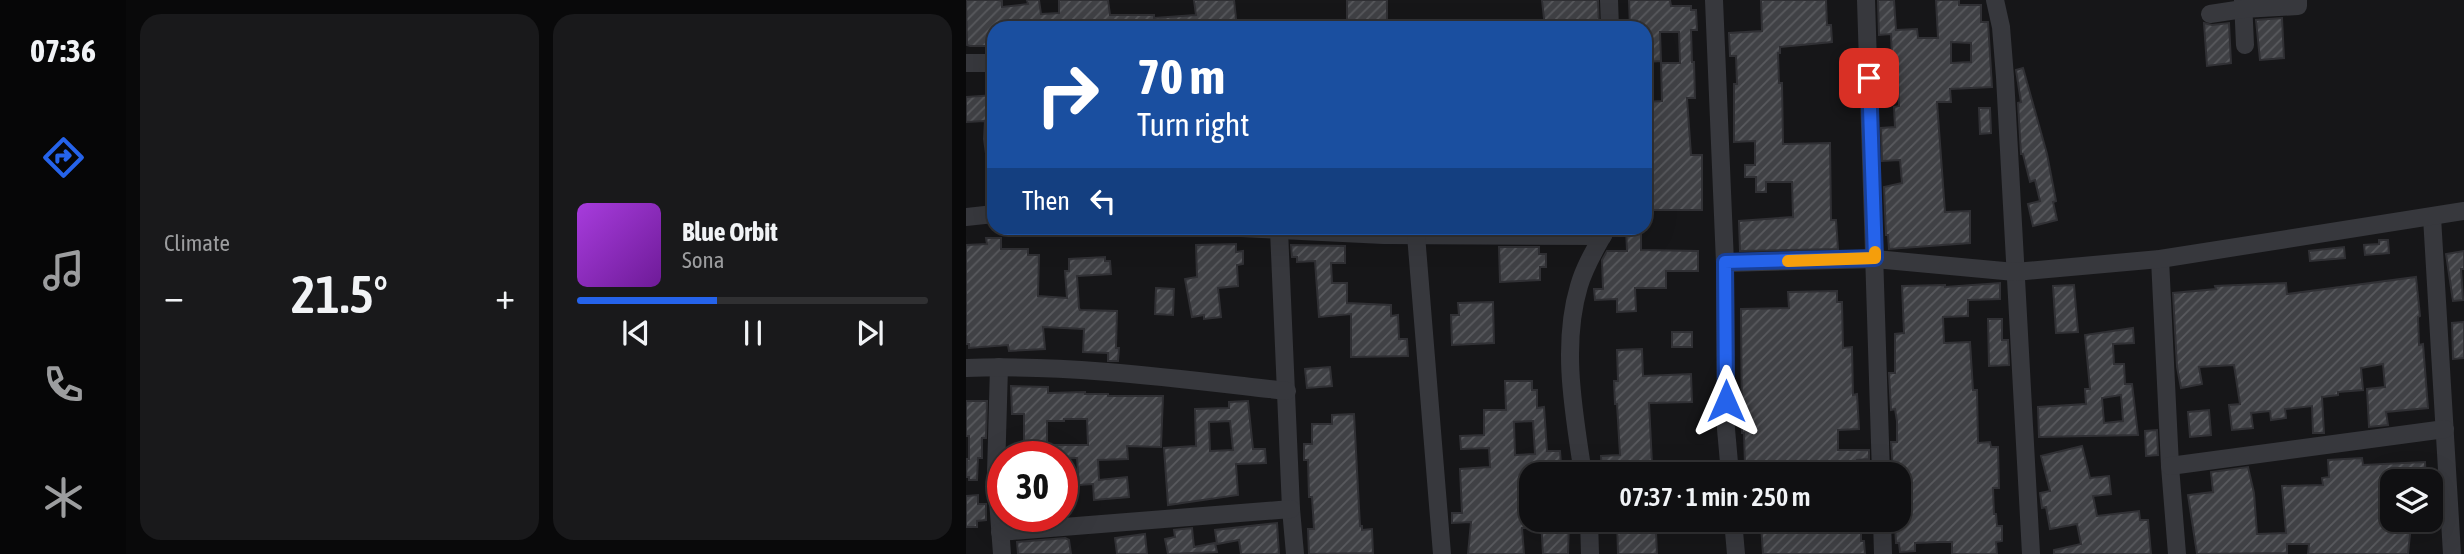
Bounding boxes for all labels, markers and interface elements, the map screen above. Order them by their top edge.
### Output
text: 07:36 [30,32,96,69]
text: 70 m [1137,48,1225,104]
pin [1839,48,1899,108]
icon: right [1022,49,1113,140]
icon: arrive [1850,59,1888,97]
text: Turn right [1137,106,1250,143]
icon: directions [39,133,88,182]
icon: left [1084,182,1122,220]
text: Then [1022,186,1070,216]
text: Blue Orbit [682,217,778,247]
text: Climate [164,230,230,256]
icon: music [39,246,88,295]
text: Sona [682,247,724,273]
text: 21.5° [291,264,388,324]
text: − [164,274,184,317]
text: + [495,274,515,317]
icon: previous [617,314,655,352]
icon: pause [734,314,772,352]
icon: next [851,314,889,352]
icon: phone [39,360,88,409]
position arrow [1689,364,1763,438]
speed limit sign: 30 [987,441,1078,532]
map controls [2380,469,2443,532]
button: layers [2380,469,2443,532]
icon: climate [39,473,88,522]
text: 07:37 · 1 min · 250 m [1620,482,1810,512]

